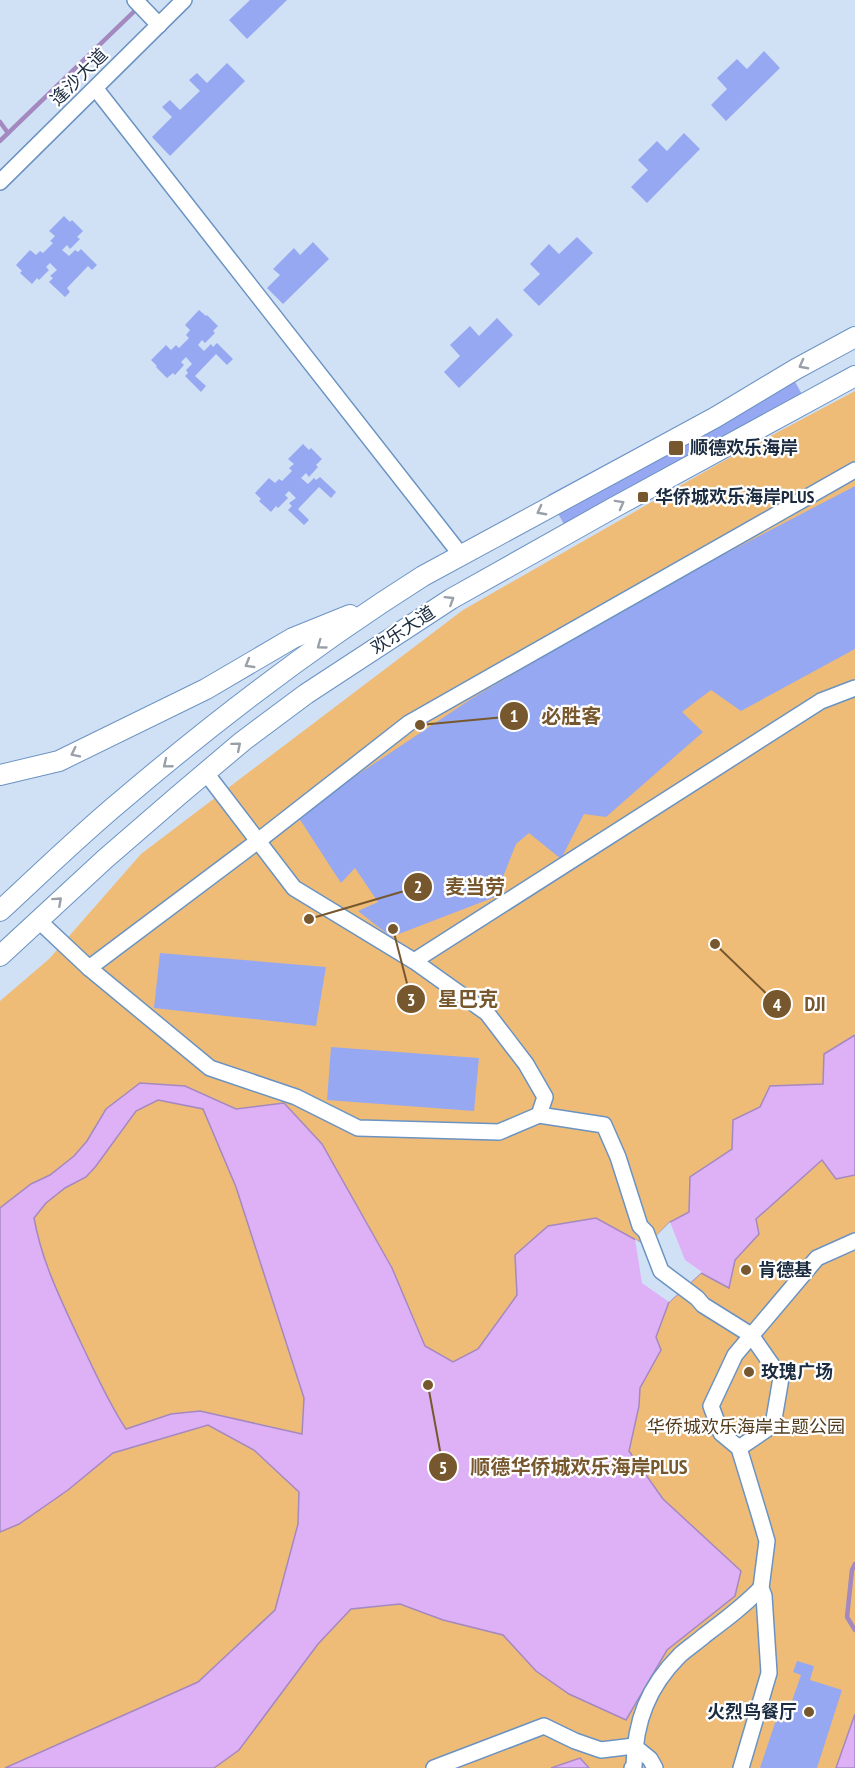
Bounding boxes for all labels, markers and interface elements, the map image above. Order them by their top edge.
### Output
street label: 逢沙大道 [45,43,112,110]
one-way arrow [799,358,810,369]
place label: 顺德欢乐海岸 [690,436,798,459]
marker: 顺德欢乐海岸 [667,439,685,457]
place label: 华侨城欢乐海岸PLUS [655,485,814,508]
marker: 华侨城欢乐海岸PLUS [636,490,650,504]
one-way arrow [613,500,624,511]
one-way arrow [537,504,548,515]
one-way arrow [444,596,454,608]
street label: 欢乐大道 [366,600,439,659]
one-way arrow [317,638,328,649]
one-way arrow [245,657,255,668]
callout: 必胜客 [499,697,613,735]
text: 必胜客 [541,703,601,729]
text: 1 [510,704,518,727]
one-way arrow [230,742,241,753]
one-way arrow [71,746,82,757]
one-way arrow [162,756,173,767]
callout: 麦当劳 [403,868,517,906]
text: 麦当劳 [445,874,505,900]
text: 2 [414,875,422,898]
one-way arrow [51,897,62,908]
callout: 星巴克 [396,980,510,1018]
callout: DJI [762,985,837,1023]
text: 星巴克 [438,986,498,1012]
text: 3 [407,988,415,1011]
text: DJI [805,991,825,1017]
text: 4 [773,993,782,1016]
place label: 肯德基 [758,1258,812,1281]
marker: 肯德基 [739,1263,753,1277]
place label: 玫瑰广场 [761,1360,833,1383]
marker: 玫瑰广场 [742,1365,756,1379]
park label: 华侨城欢乐海岸主题公园 [647,1415,845,1438]
callout: 顺德华侨城欢乐海岸PLUS [428,1448,699,1486]
text: 顺德华侨城欢乐海岸PLUS [470,1454,688,1480]
text: 5 [439,1456,447,1479]
place label: 火烈鸟餐厅 [707,1700,797,1723]
marker: 火烈鸟餐厅 [802,1705,816,1719]

